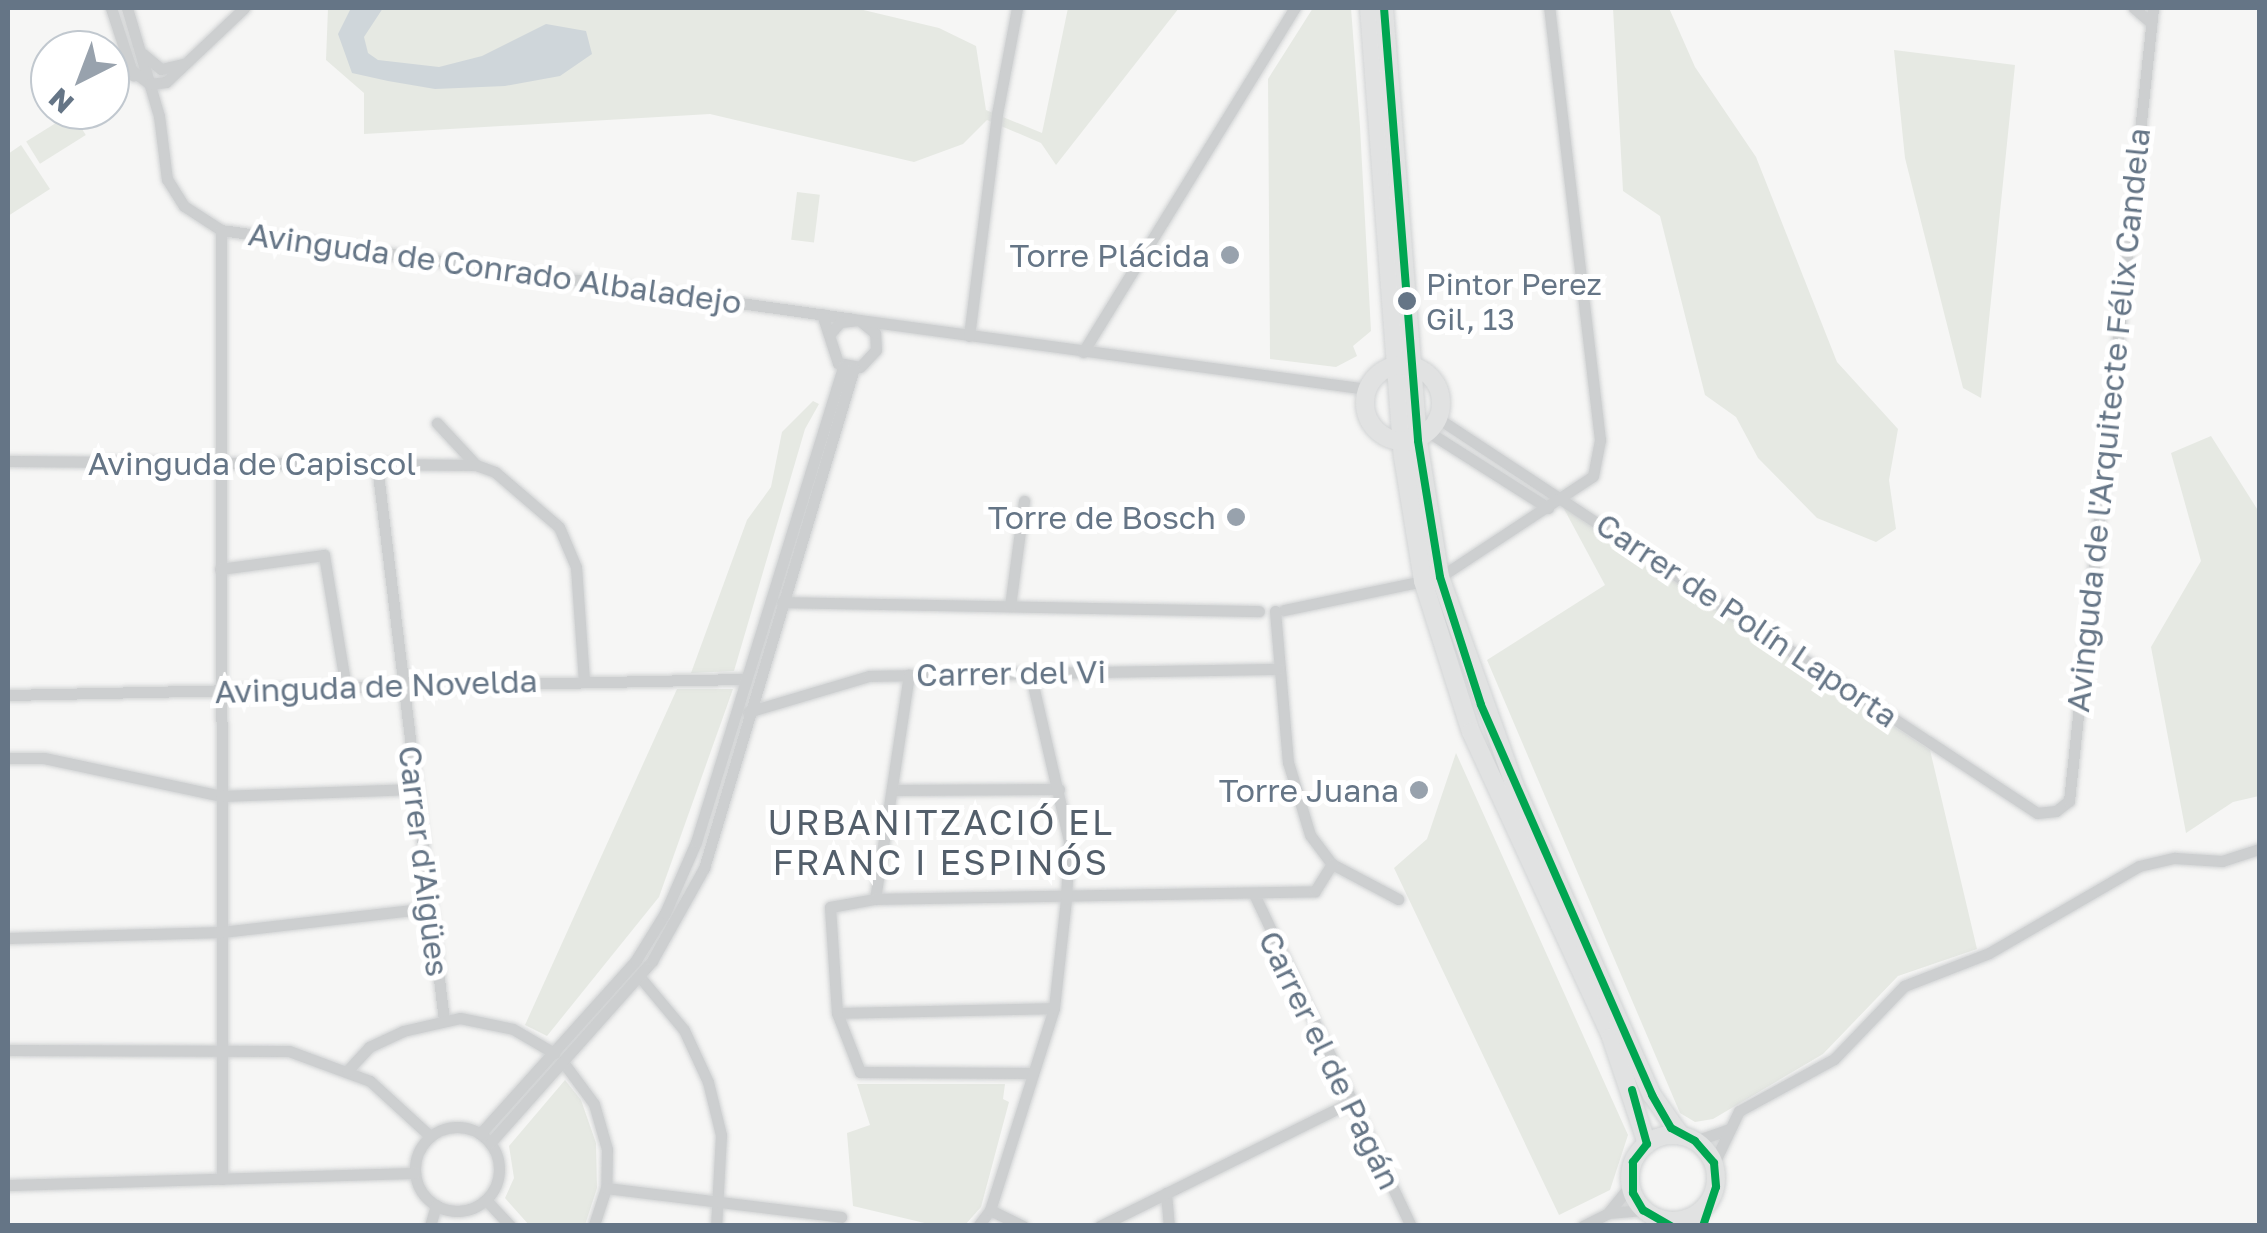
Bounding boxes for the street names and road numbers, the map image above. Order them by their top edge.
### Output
street label: Avinguda de l'Arquitecte Félix Candela [2058,126,2158,714]
street label: Avinguda de Conrado Albaladejo [246,214,744,322]
street label: Avinguda de Capiscol [88,444,416,482]
street label: Carrer de Polín Laporta [1589,505,1905,735]
street label: Carrer del Vi [916,652,1106,694]
street label: Avinguda de Novelda [214,661,538,711]
street label: Carrer d'Aigües [391,743,457,979]
street label: Carrer el de Pagán [1251,925,1409,1195]

